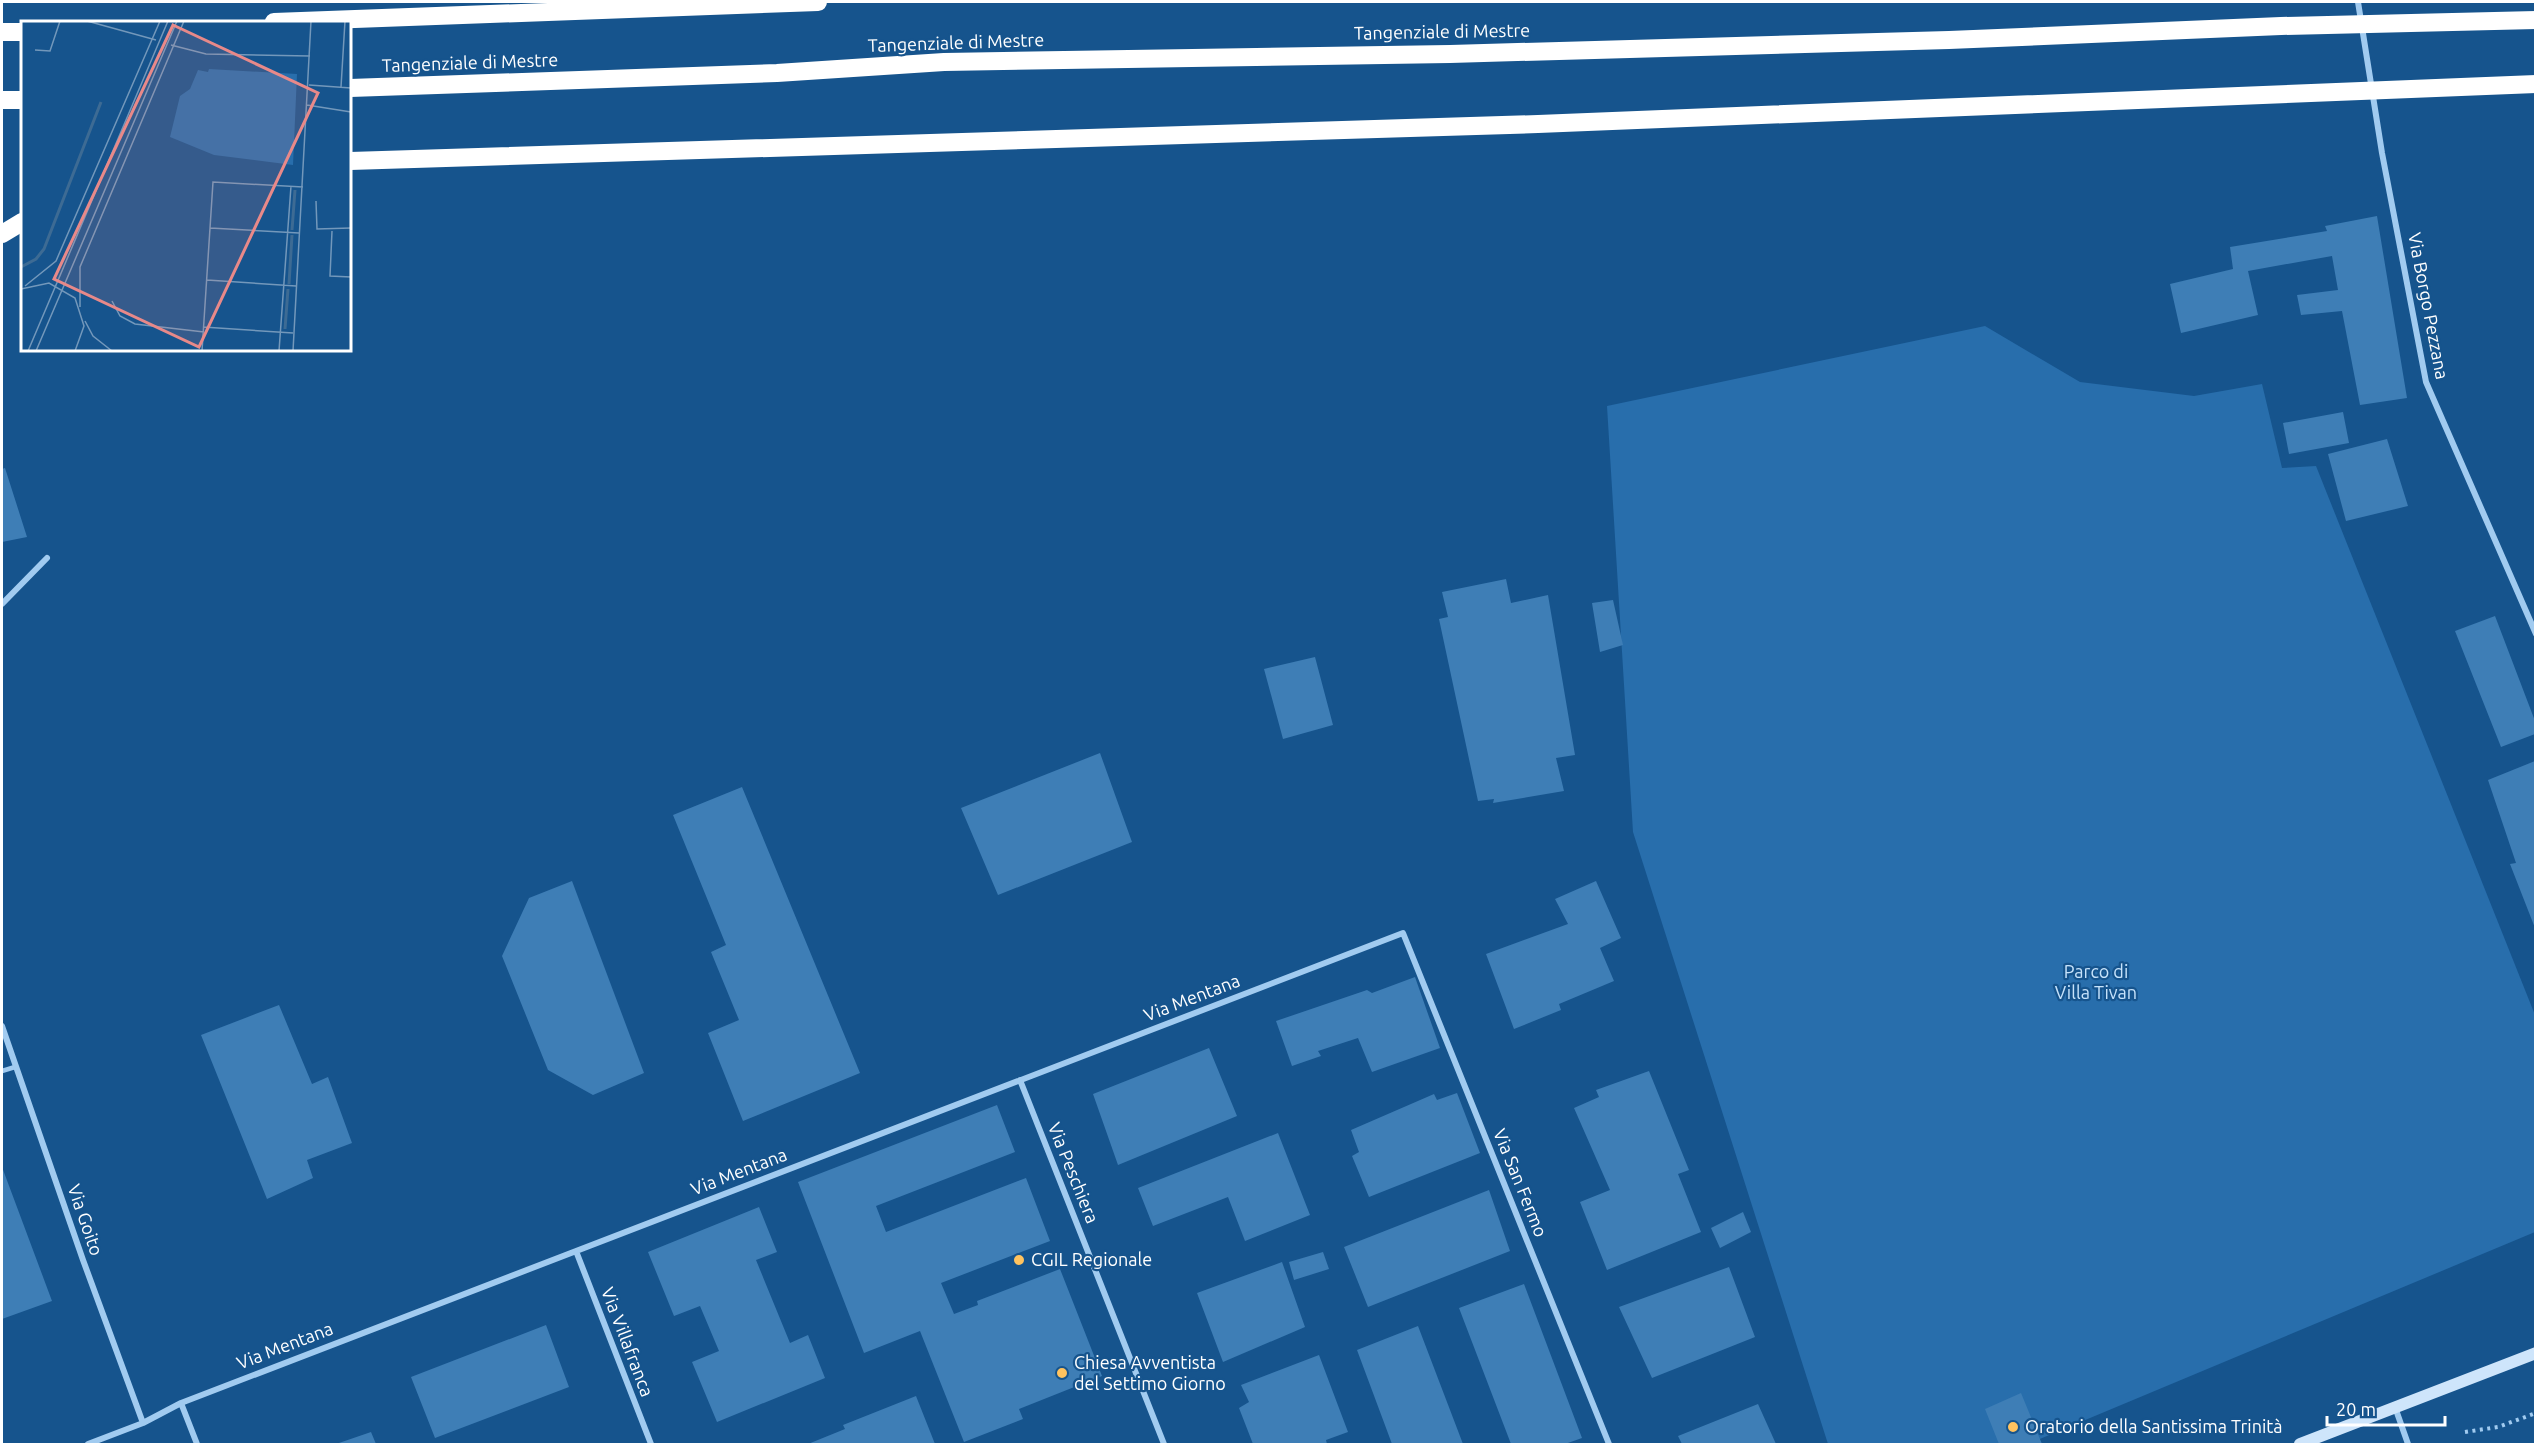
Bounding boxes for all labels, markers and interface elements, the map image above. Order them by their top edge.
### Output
street label: Tangenziale di Mestre [1354,19,1530,43]
inset map [21,21,351,351]
street label: Tangenziale di Mestre [868,29,1044,55]
street label: Tangenziale di Mestre [382,49,558,75]
street label: Via Borgo Pezzana [2405,231,2453,381]
park label: Parco di Villa Tivan [2055,961,2137,1002]
street label: Via Mentana [1141,970,1243,1025]
street label: Via Peschiera [1045,1119,1103,1226]
street label: Via San Fermo [1490,1126,1552,1240]
street label: Via Mentana [688,1144,790,1199]
street label: Via Goito [64,1181,107,1258]
place label: CGIL Regionale [1031,1249,1152,1269]
marker: CGIL Regionale [1012,1253,1026,1267]
street label: Via Villafranca [598,1284,658,1399]
street label: Via Mentana [234,1318,336,1373]
place label: Chiesa Avventista del Settimo Giorno [1074,1352,1226,1393]
marker: Chiesa Avventista del Settimo Giorno [1055,1366,1069,1380]
scale bar [2327,1389,2446,1427]
text: 20 m [2336,1399,2376,1419]
place label: Oratorio della Santissima Trinità [2025,1416,2283,1436]
marker: Oratorio della Santissima Trinità [2006,1420,2020,1434]

